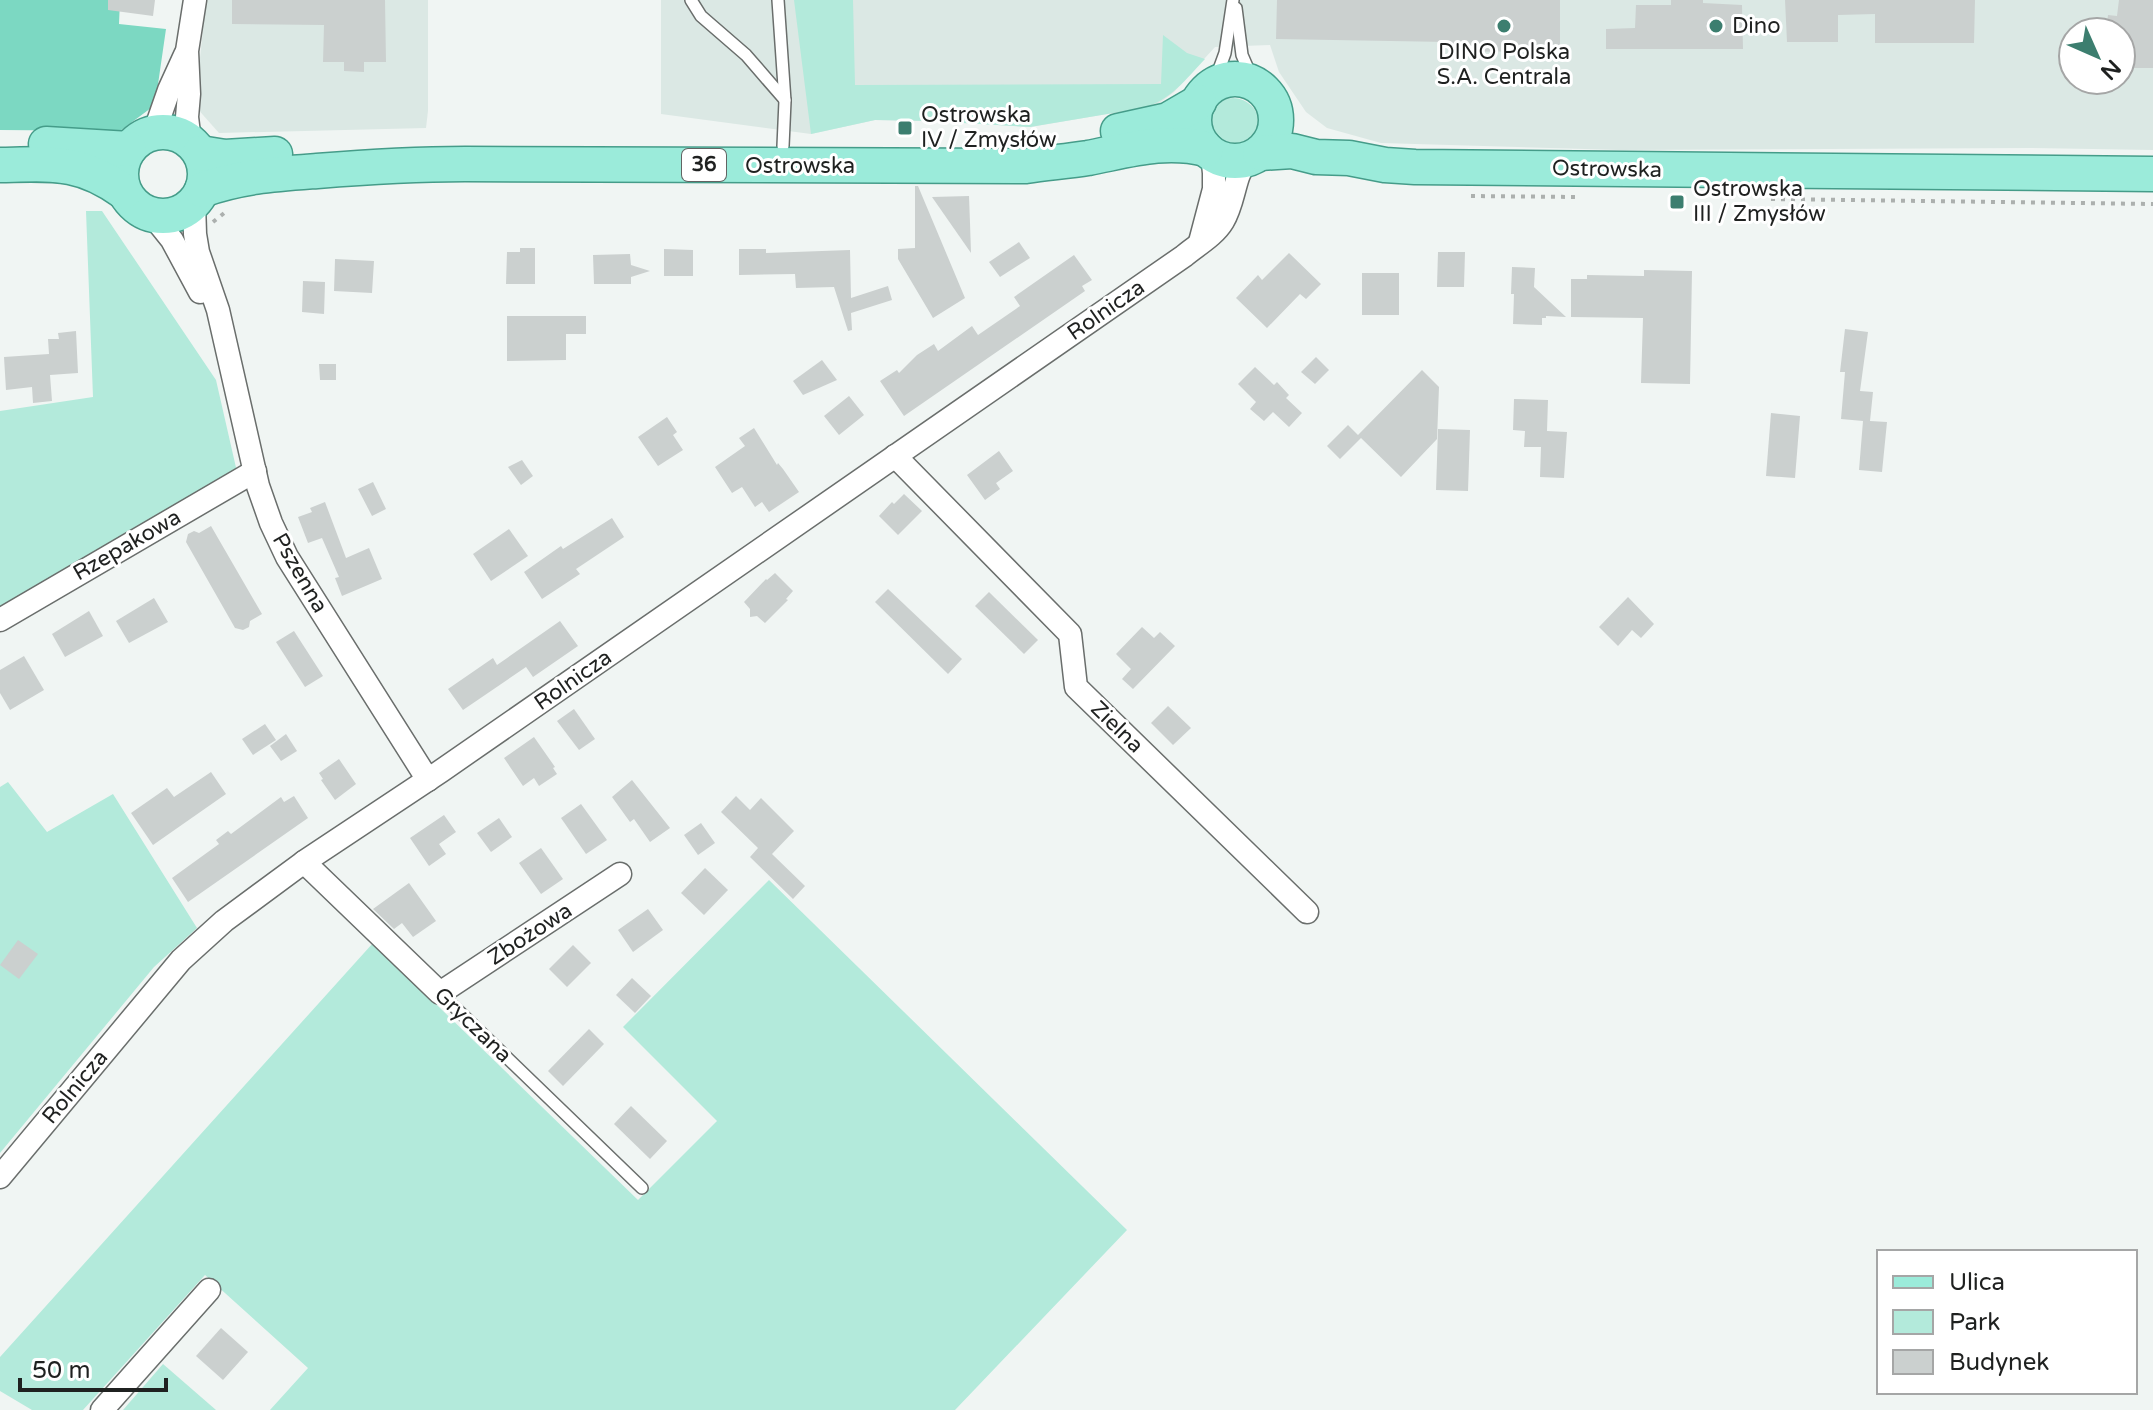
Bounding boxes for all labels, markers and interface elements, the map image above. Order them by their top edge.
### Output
place label: Dino [1732,13,1781,39]
north arrow [2057,16,2137,96]
marker: DINO Polska S.A. Centrala [1495,17,1513,35]
marker: Dino [1707,17,1725,35]
place label: DINO Polska S.A. Centrala [1437,39,1571,90]
text: N [2095,54,2126,85]
place label: Ostrowska IV / Zmysłów [921,102,1056,153]
marker: Ostrowska IV / Zmysłów [896,119,914,137]
road number: 36 [682,149,726,181]
street label: Ostrowska [745,153,855,179]
street label: Ostrowska [1552,155,1662,183]
place label: Ostrowska III / Zmysłów [1693,176,1826,227]
marker: Ostrowska III / Zmysłów [1668,193,1686,211]
street label: Rolnicza [1062,274,1150,346]
street label: Rzepakowa [69,504,185,586]
street label: Pszenna [267,528,333,618]
street label: Rolnicza [529,644,617,716]
street label: Zielna [1085,696,1149,758]
street label: Zbożowa [483,897,577,971]
street label: Gryczana [429,982,517,1068]
street label: Rolnicza [37,1045,113,1129]
legend [1877,1250,2137,1394]
text: Ulica [1949,1268,2005,1297]
text: Park [1949,1308,2000,1337]
scale bar [20,1342,166,1392]
text: Budynek [1949,1348,2049,1377]
text: 50 m [32,1356,90,1385]

